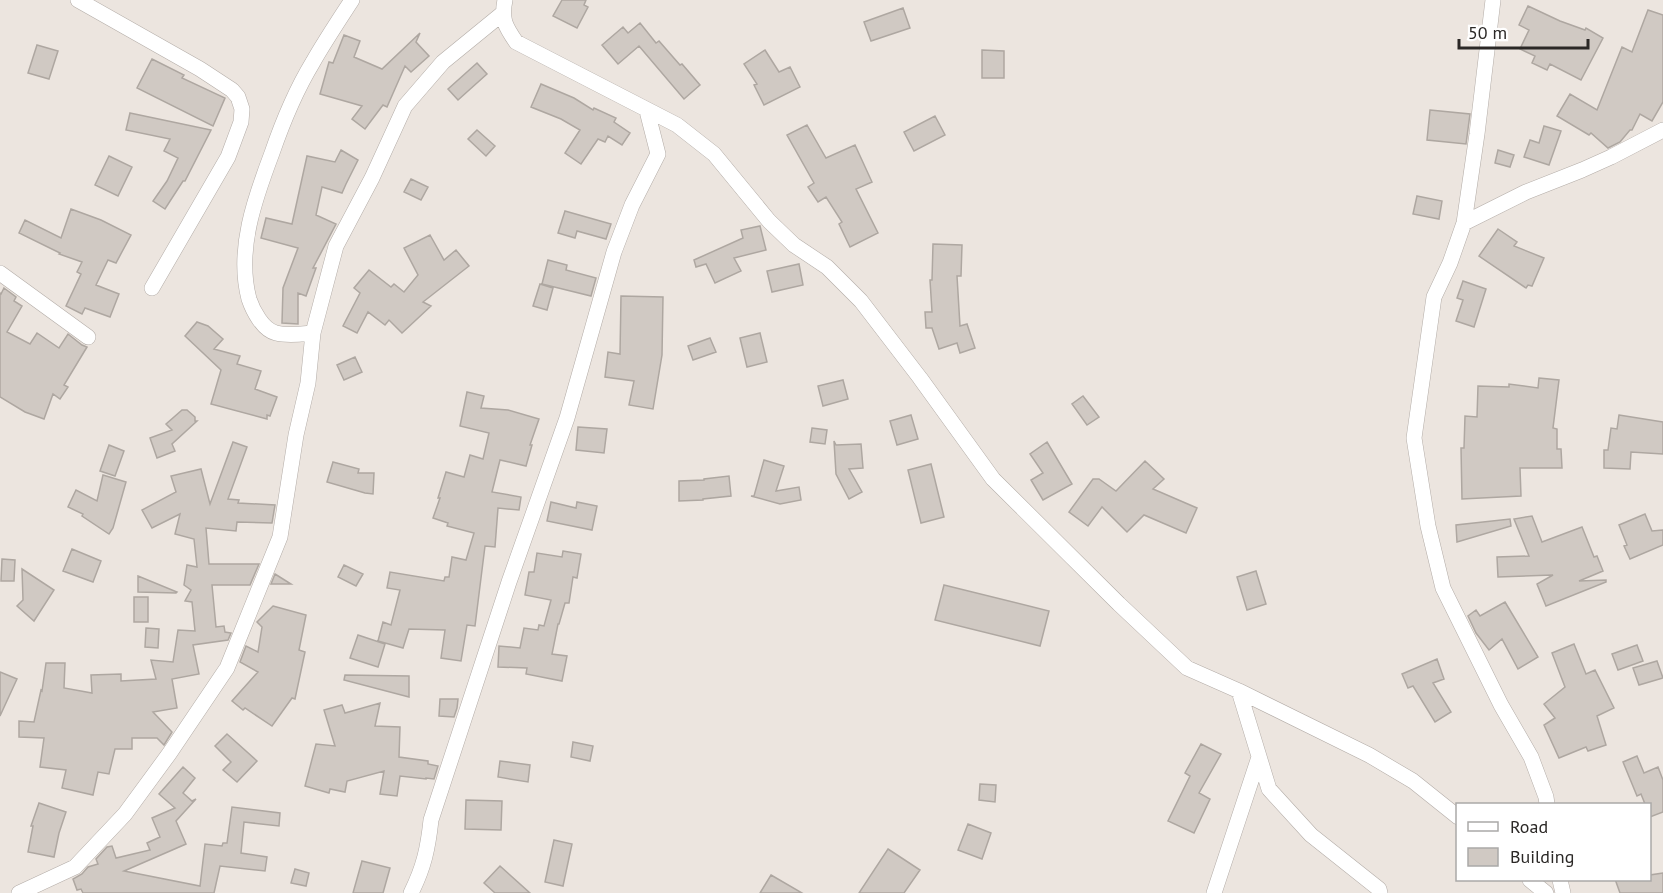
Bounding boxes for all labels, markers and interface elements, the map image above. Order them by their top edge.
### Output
scale bar [1459,12,1588,50]
text: 50 m [1468,21,1507,44]
legend [1456,803,1651,881]
text: Road [1510,815,1548,838]
text: Building [1510,845,1574,868]

